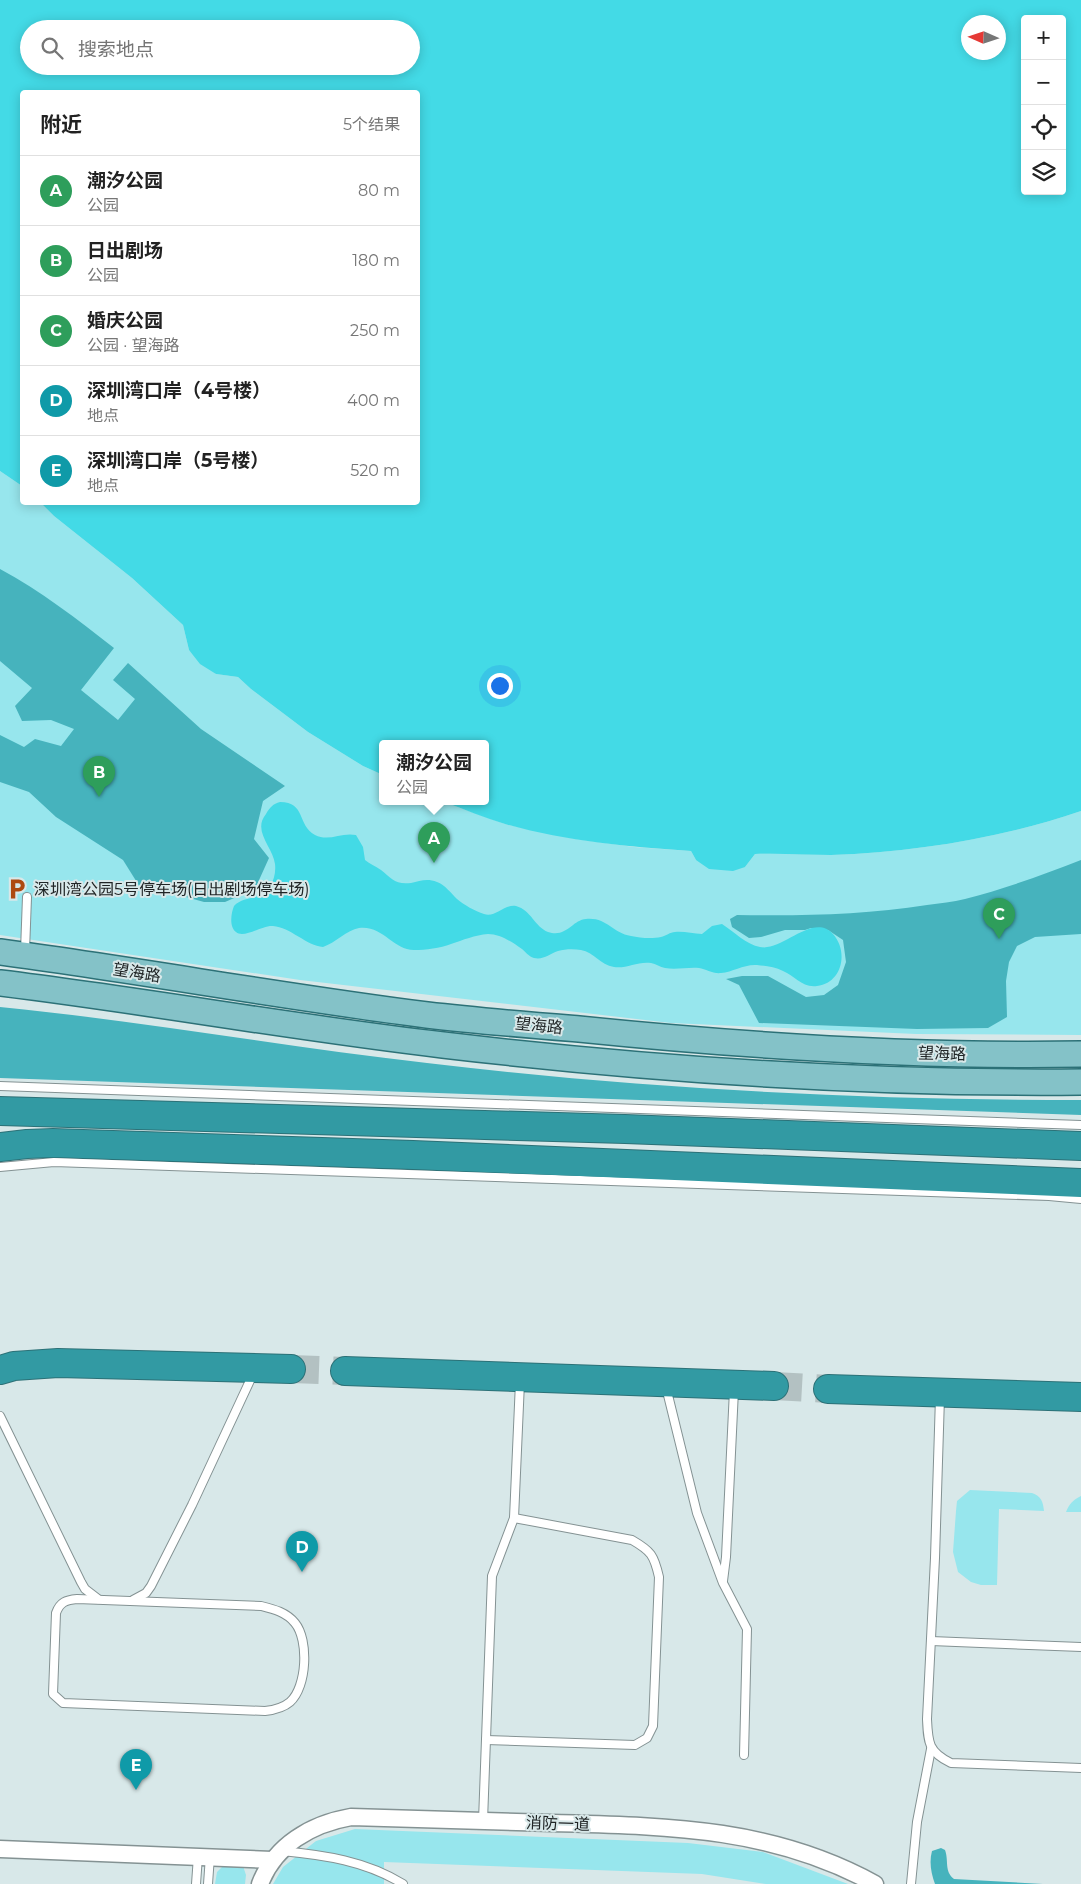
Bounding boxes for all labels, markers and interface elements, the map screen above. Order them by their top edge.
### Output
north arrow [961,15,1006,60]
map controls [1021,15,1066,195]
button: + [1021,15,1066,60]
search box [20,20,420,75]
icon: search [38,34,66,62]
text: 搜索地点 [78,38,154,61]
button: − [1021,60,1066,105]
button: locate [1021,105,1066,150]
text: 附近 [40,112,82,137]
text: 5个结果 [343,115,400,134]
button: layers [1021,150,1066,195]
text: 潮汐公园 [87,169,163,192]
text: A [50,181,62,200]
text: 80 m [358,181,400,200]
text: 公园 [87,196,119,215]
text: 日出剧场 [87,239,163,262]
text: B [50,251,62,270]
text: 180 m [352,251,400,270]
text: 公园 [87,266,119,285]
text: 婚庆公园 [87,309,163,332]
text: C [50,321,62,340]
text: 250 m [350,321,400,340]
text: 公园 · 望海路 [87,336,179,355]
text: 深圳湾口岸（4号楼） [87,379,271,402]
text: D [49,391,63,410]
text: 400 m [347,391,400,410]
text: 地点 [87,406,119,425]
text: 深圳湾口岸（5号楼） [87,449,269,472]
text: E [51,461,61,480]
text: 520 m [350,461,400,480]
text: 地点 [87,476,119,495]
your location [487,673,513,699]
popup [379,740,489,805]
text: 潮汐公园 [396,751,472,774]
pin: B [83,756,115,797]
text: 公园 [396,778,428,797]
pin: A [418,822,450,863]
parking icon: 深圳湾公园5号停车场(日出剧场停车场) [4,876,30,902]
place label: 深圳湾公园5号停车场(日出剧场停车场) [34,880,310,899]
pin: C [983,898,1015,939]
street label: 望海路 [112,959,162,986]
street label: 望海路 [514,1014,564,1037]
street label: 望海路 [918,1044,966,1063]
pin: D [286,1531,318,1572]
pin: E [120,1749,152,1790]
street label: 消防一道 [526,1813,590,1834]

